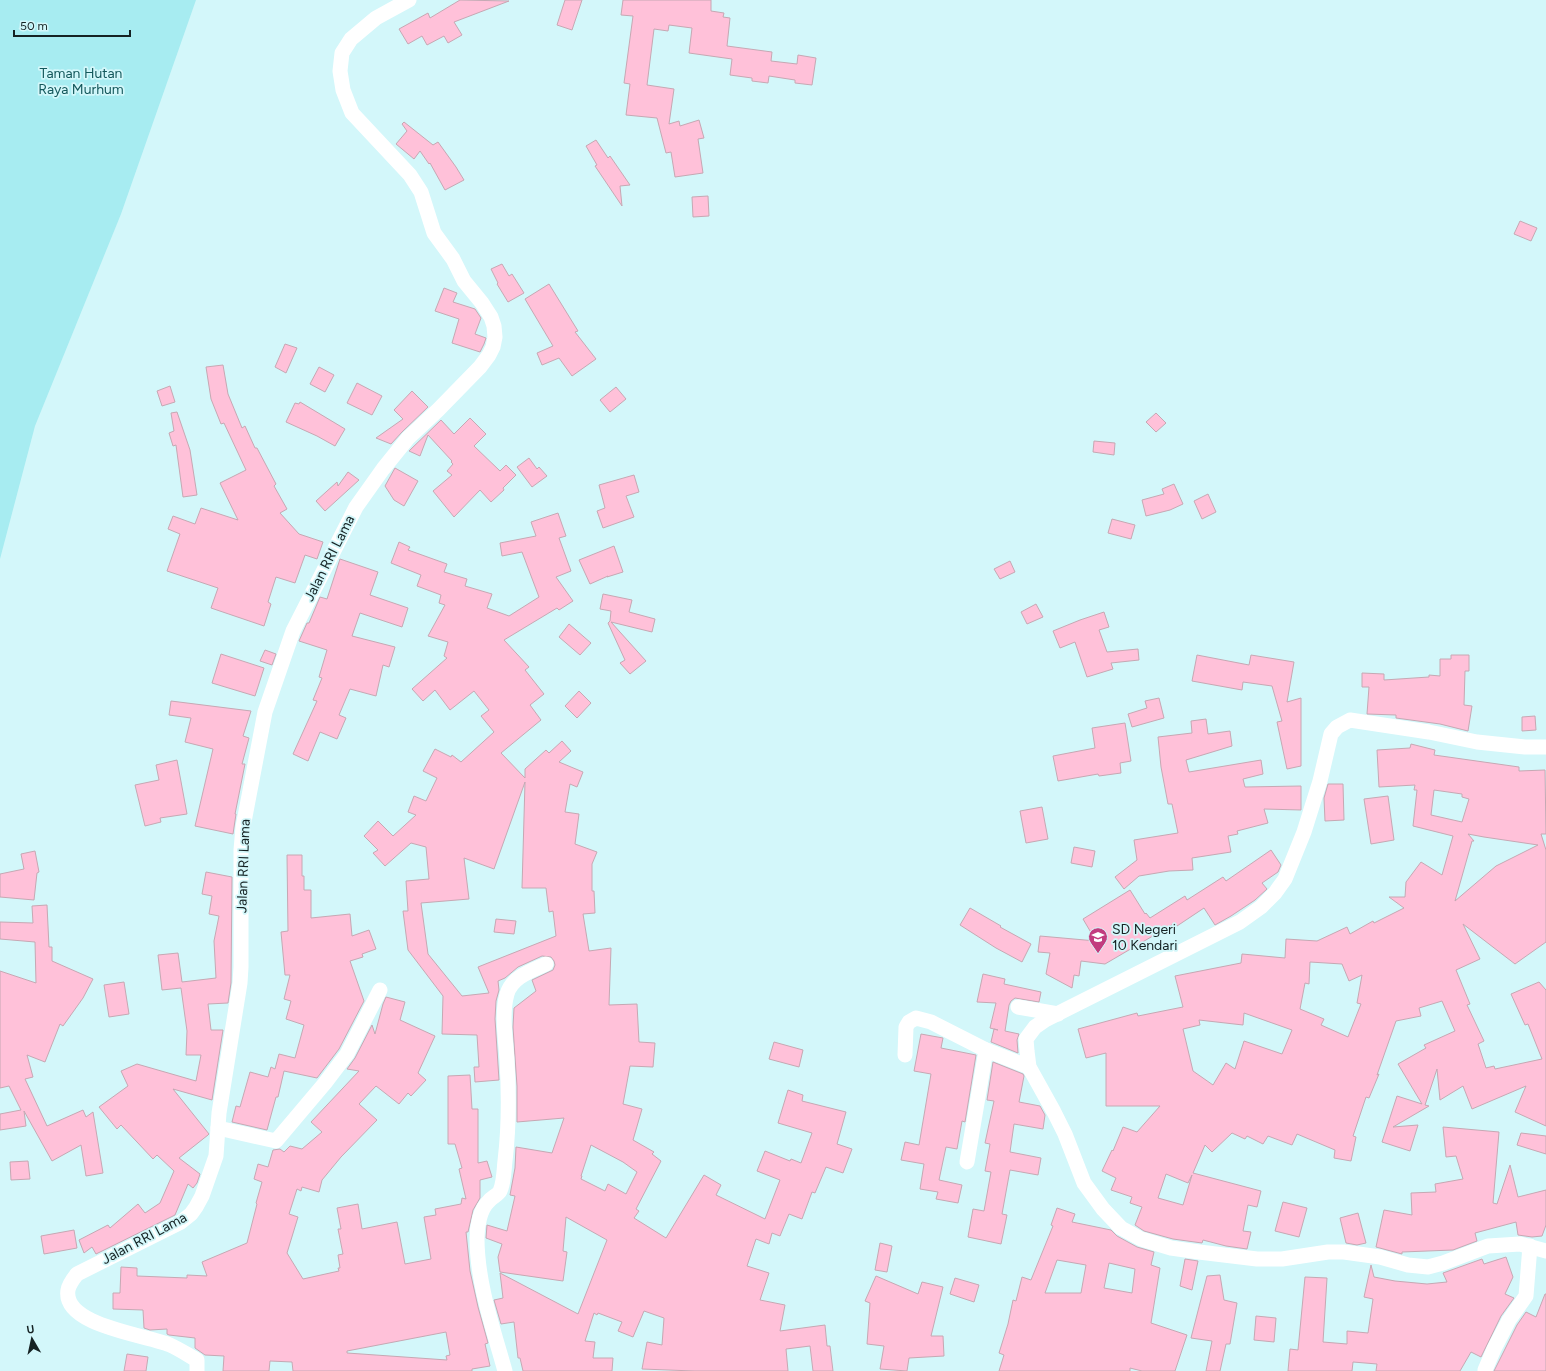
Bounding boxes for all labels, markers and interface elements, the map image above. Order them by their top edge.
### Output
scale bar [14,12,130,38]
text: 50 m [20,19,48,33]
park label: Taman Hutan Raya Murhum [38,65,124,98]
street label: Jalan RRI Lama [301,512,358,604]
street label: Jalan RRI Lama [233,819,254,913]
place label: SD Negeri 10 Kendari [1112,921,1177,954]
school or university icon: SD Negeri 10 Kendari [1087,926,1109,954]
street label: Jalan RRI Lama [99,1209,190,1268]
north arrow [12,1319,52,1359]
text: U [26,1323,36,1337]

